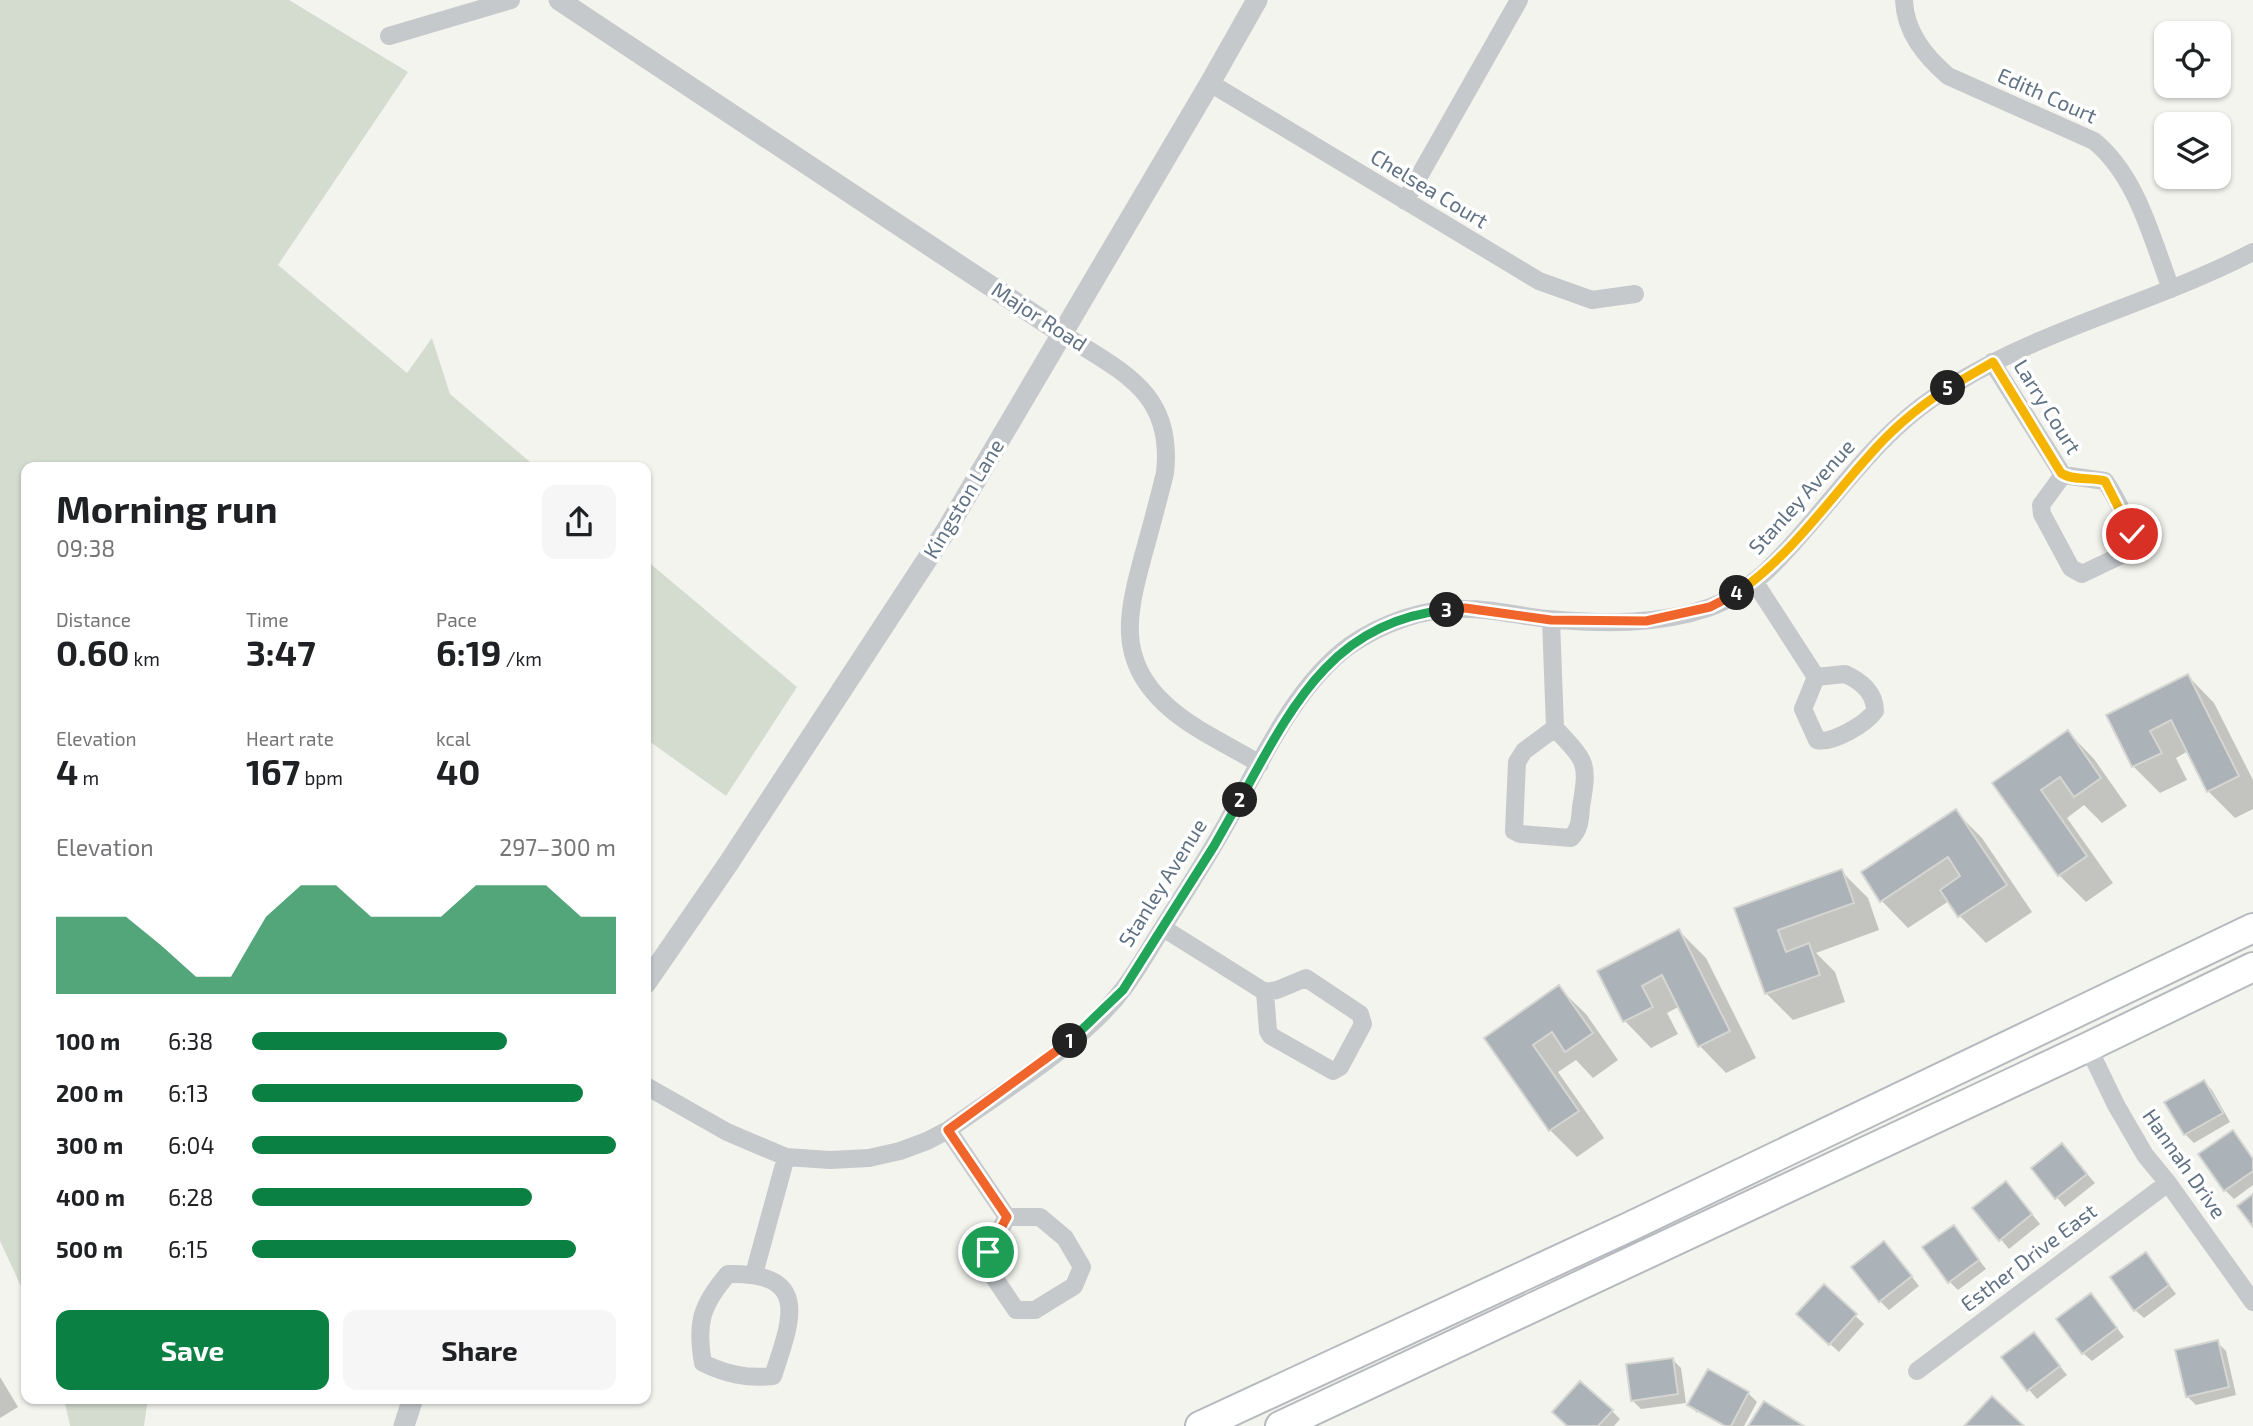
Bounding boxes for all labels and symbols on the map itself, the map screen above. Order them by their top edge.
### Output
street label: Edith Court [1994,62,2101,128]
street label: Chelsea Court [1367,143,1493,232]
street label: Major Road [987,276,1092,357]
street label: Larry Court [2009,354,2087,458]
pin: 5 [1930,370,1966,406]
street label: Stanley Avenue [1743,433,1859,559]
street label: Kingston Lane [917,434,1008,562]
pin [2102,504,2162,564]
pin: 4 [1720,576,1754,610]
pin: 3 [1430,592,1464,628]
pin: 2 [1222,782,1258,818]
street label: Stanley Avenue [1112,814,1211,951]
pin: 1 [1052,1024,1088,1058]
street label: Hannah Drive [2138,1103,2232,1223]
street label: Esther Drive East [1955,1198,2101,1316]
pin [958,1222,1018,1282]

